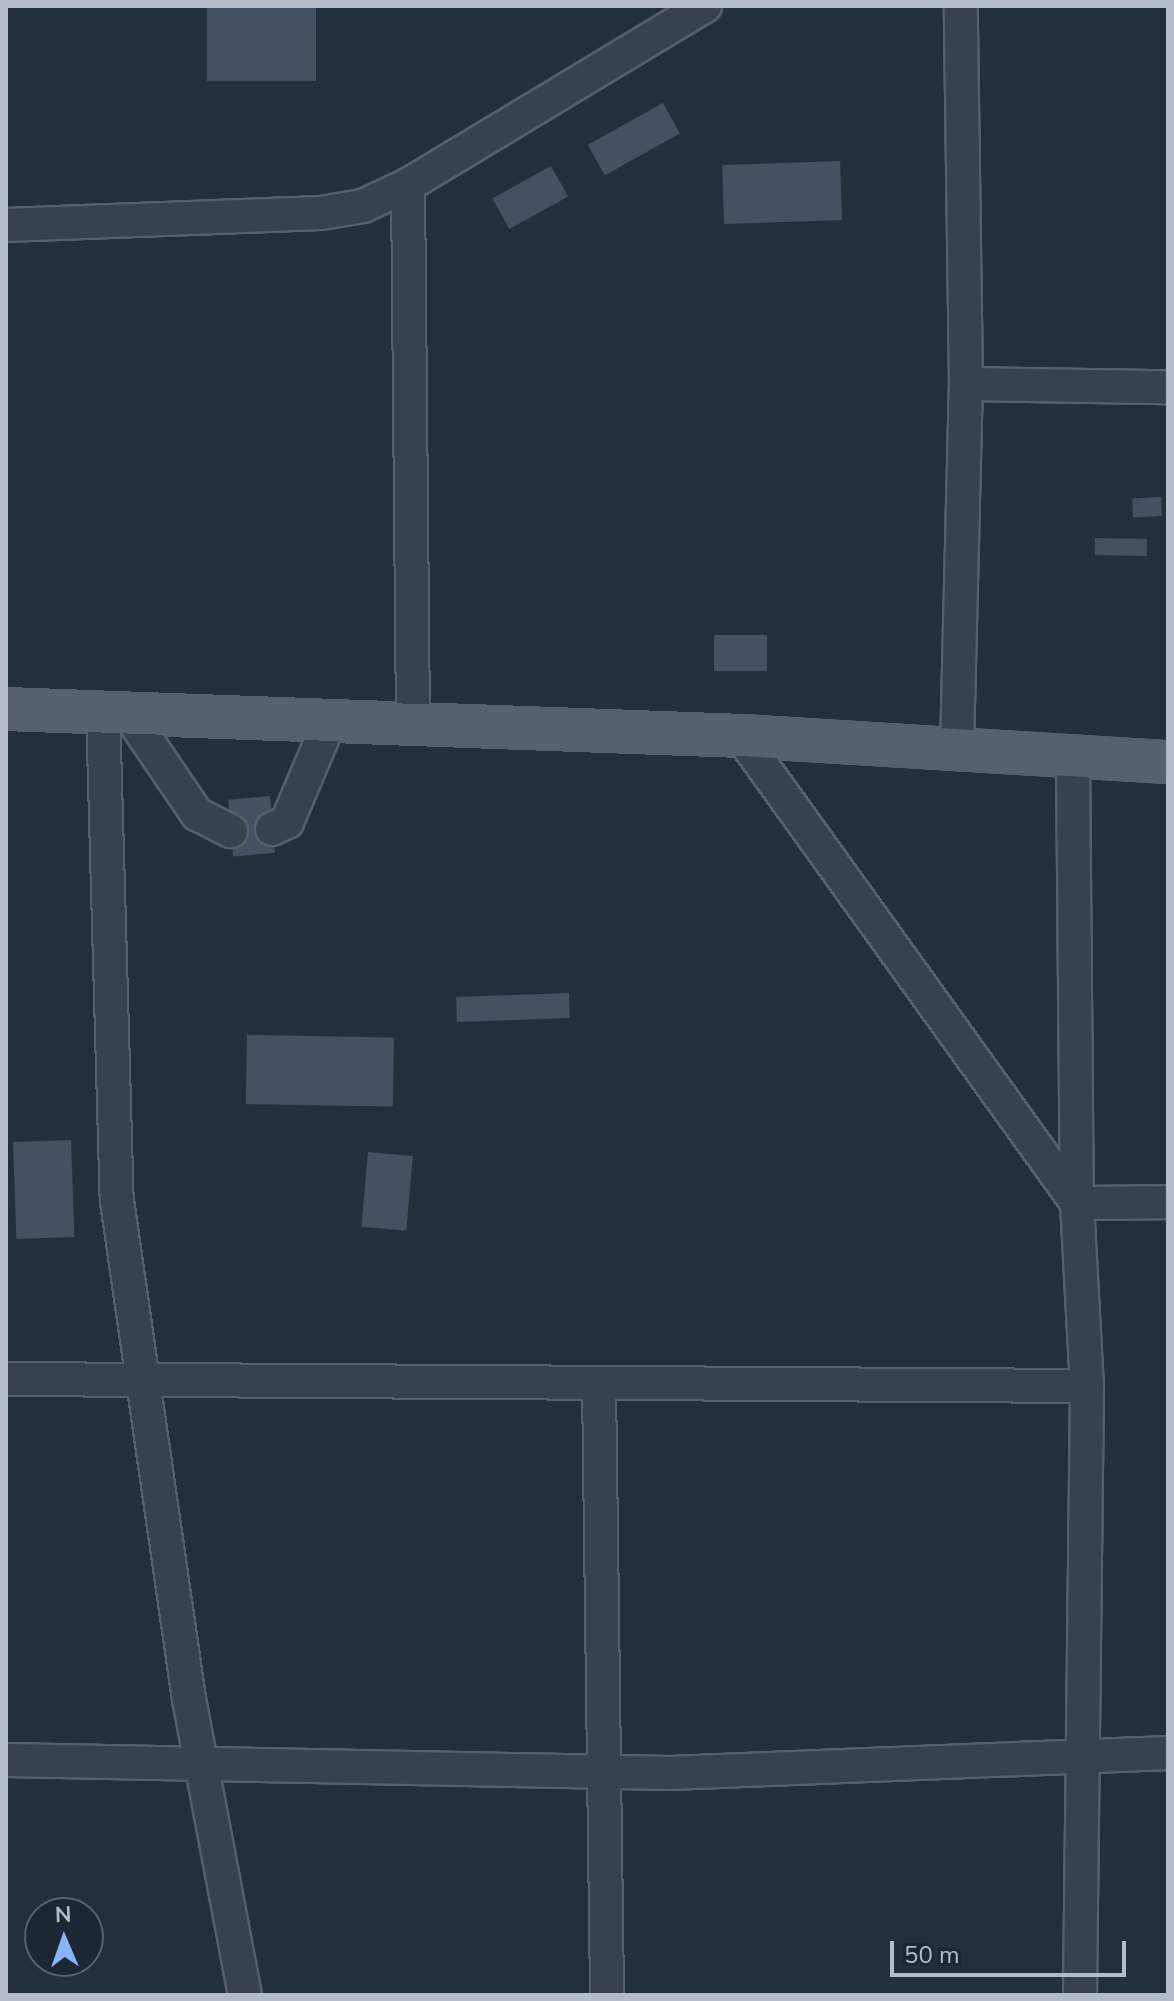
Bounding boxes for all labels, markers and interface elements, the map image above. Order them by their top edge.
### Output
north arrow [24,1897,104,1977]
text: N [54,1900,72,1930]
scale bar [894,1925,1130,1975]
text: 50 m [904,1939,960,1971]

